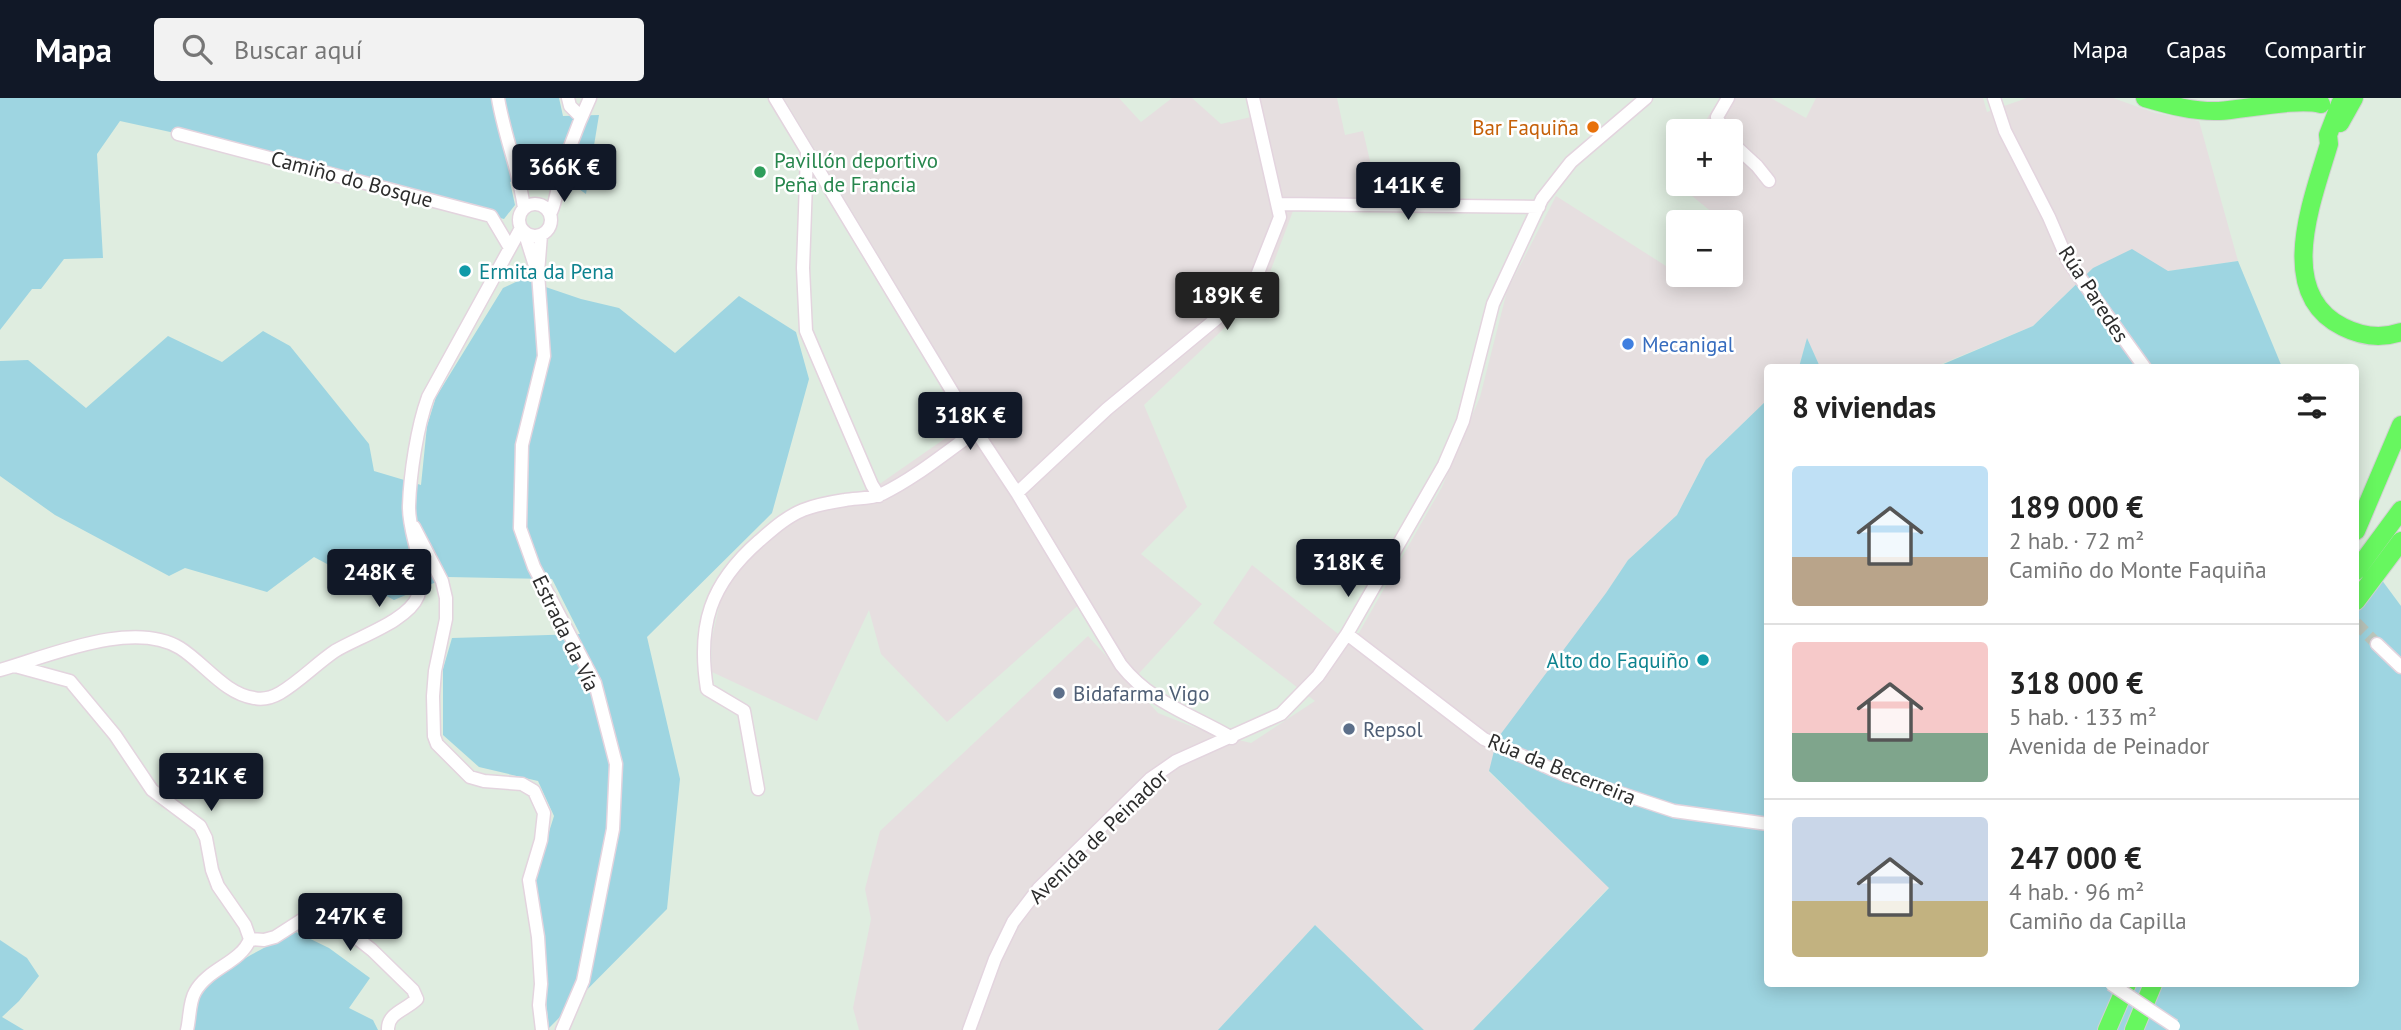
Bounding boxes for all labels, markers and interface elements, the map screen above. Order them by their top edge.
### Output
search box [154,18,644,81]
text: Mapa [35,28,112,71]
icon: search [178,30,216,68]
text: Buscar aquí [234,33,362,66]
text: Mapa [2072,34,2128,65]
text: Capas [2166,34,2226,65]
text: Compartir [2264,34,2366,65]
place label: Bar Faquiña [1472,114,1579,141]
marker: Bar Faquiña [1585,119,1601,135]
map controls [1666,119,1743,287]
button: + [1666,119,1743,196]
street label: Camiño do Bosque [268,144,436,214]
pin: 366K € [507,144,621,204]
place label: Pavillón deportivo Peña de Francia [774,147,938,198]
text: 366K € [528,152,600,181]
pin: 141K € [1351,162,1465,222]
marker: Pavillón deportivo Peña de Francia [752,164,768,180]
text: 141K € [1372,170,1444,199]
button: − [1666,210,1743,287]
street label: Rúa Paredes [2053,241,2135,347]
place label: Ermita da Pena [479,258,614,285]
marker: Ermita da Pena [457,263,473,279]
pin: 189K € [1170,272,1284,332]
text: 189K € [1191,280,1263,309]
place label: Mecanigal [1642,331,1734,358]
marker: Mecanigal [1620,336,1636,352]
text: 8 viviendas [1792,387,1936,426]
icon: filters [2293,387,2331,425]
pin: 318K € [913,392,1027,452]
text: 318K € [934,400,1006,429]
text: 189 000 € [2009,487,2143,526]
icon: home [1848,494,1932,578]
text: 2 hab. · 72 m² [2009,526,2144,555]
pin: 318K € [1291,540,1405,599]
text: 318K € [1312,547,1384,576]
pin: 248K € [322,550,436,609]
text: Camiño do Monte Faquiña [2009,555,2267,584]
text: 248K € [343,557,415,586]
street label: Estrada da Vía [526,571,606,695]
place label: Alto do Faquiño [1546,647,1689,674]
marker: Alto do Faquiño [1695,652,1711,668]
text: 318 000 € [2009,663,2143,702]
icon: home [1848,670,1932,754]
place label: Bidafarma Vigo [1073,680,1209,707]
marker: Bidafarma Vigo [1051,685,1067,701]
text: 5 hab. · 133 m² [2009,702,2157,731]
place label: Repsol [1363,716,1423,743]
marker: Repsol [1341,721,1357,737]
street label: Rúa da Becerreira [1484,727,1640,811]
text: Avenida de Peinador [2009,731,2209,760]
pin: 321K € [154,754,268,813]
text: 321K € [175,761,247,790]
street label: Avenida de Peinador [1023,763,1173,909]
text: 247 000 € [2009,838,2142,877]
icon: home [1848,845,1932,929]
text: 4 hab. · 96 m² [2009,877,2144,906]
pin: 247K € [293,894,407,953]
text: 247K € [314,901,386,930]
text: Camiño da Capilla [2009,906,2187,935]

